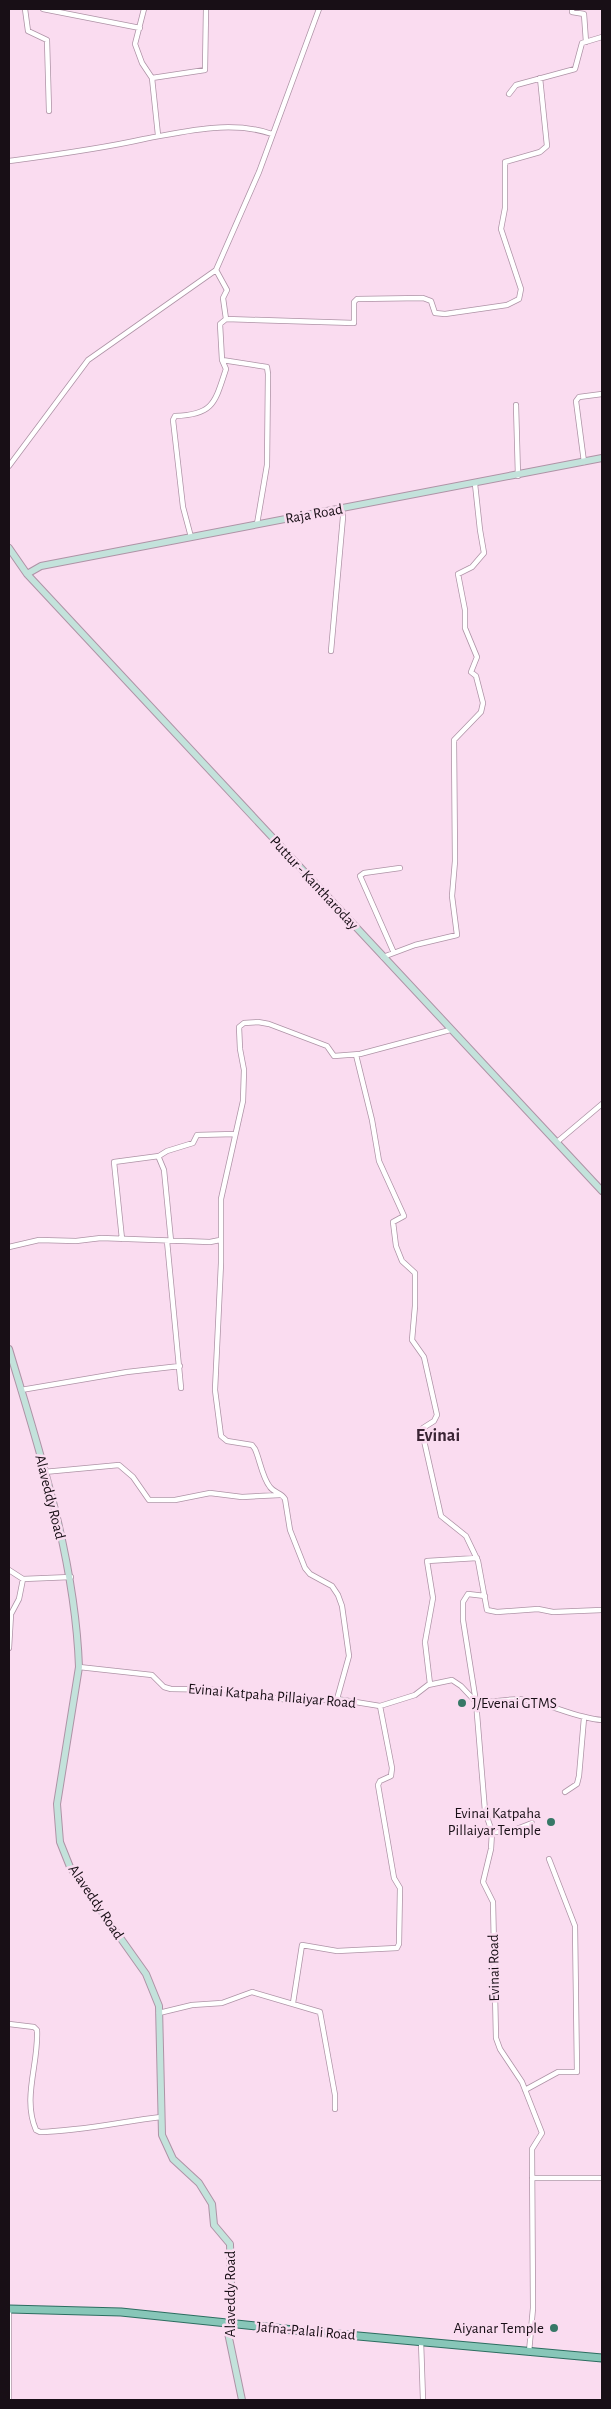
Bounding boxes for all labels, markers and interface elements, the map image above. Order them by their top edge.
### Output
street label: Raja Road [284,502,344,526]
street label: Puttur - Kantharoday [267,833,361,933]
district label: Evinai [416,1427,460,1445]
street label: Alaveddy Road [32,1453,68,1541]
street label: Evinai Katpaha Pillaiyar Road [187,1681,357,1711]
place label: J/Evenai GTMS [472,1696,557,1711]
marker: J/Evenai GTMS [456,1697,468,1709]
place label: Evinai Katpaha Pillaiyar Temple [448,1806,541,1838]
marker: Evinai Katpaha Pillaiyar Temple [545,1816,557,1828]
street label: Alaveddy Road [66,1862,127,1942]
street label: Evinai Road [486,1934,502,2002]
street label: Alaveddy Road [223,2251,238,2337]
street label: Jafna-Palali Road [256,2319,356,2343]
place label: Aiyanar Temple [453,2321,544,2336]
marker: Aiyanar Temple [548,2322,560,2334]

